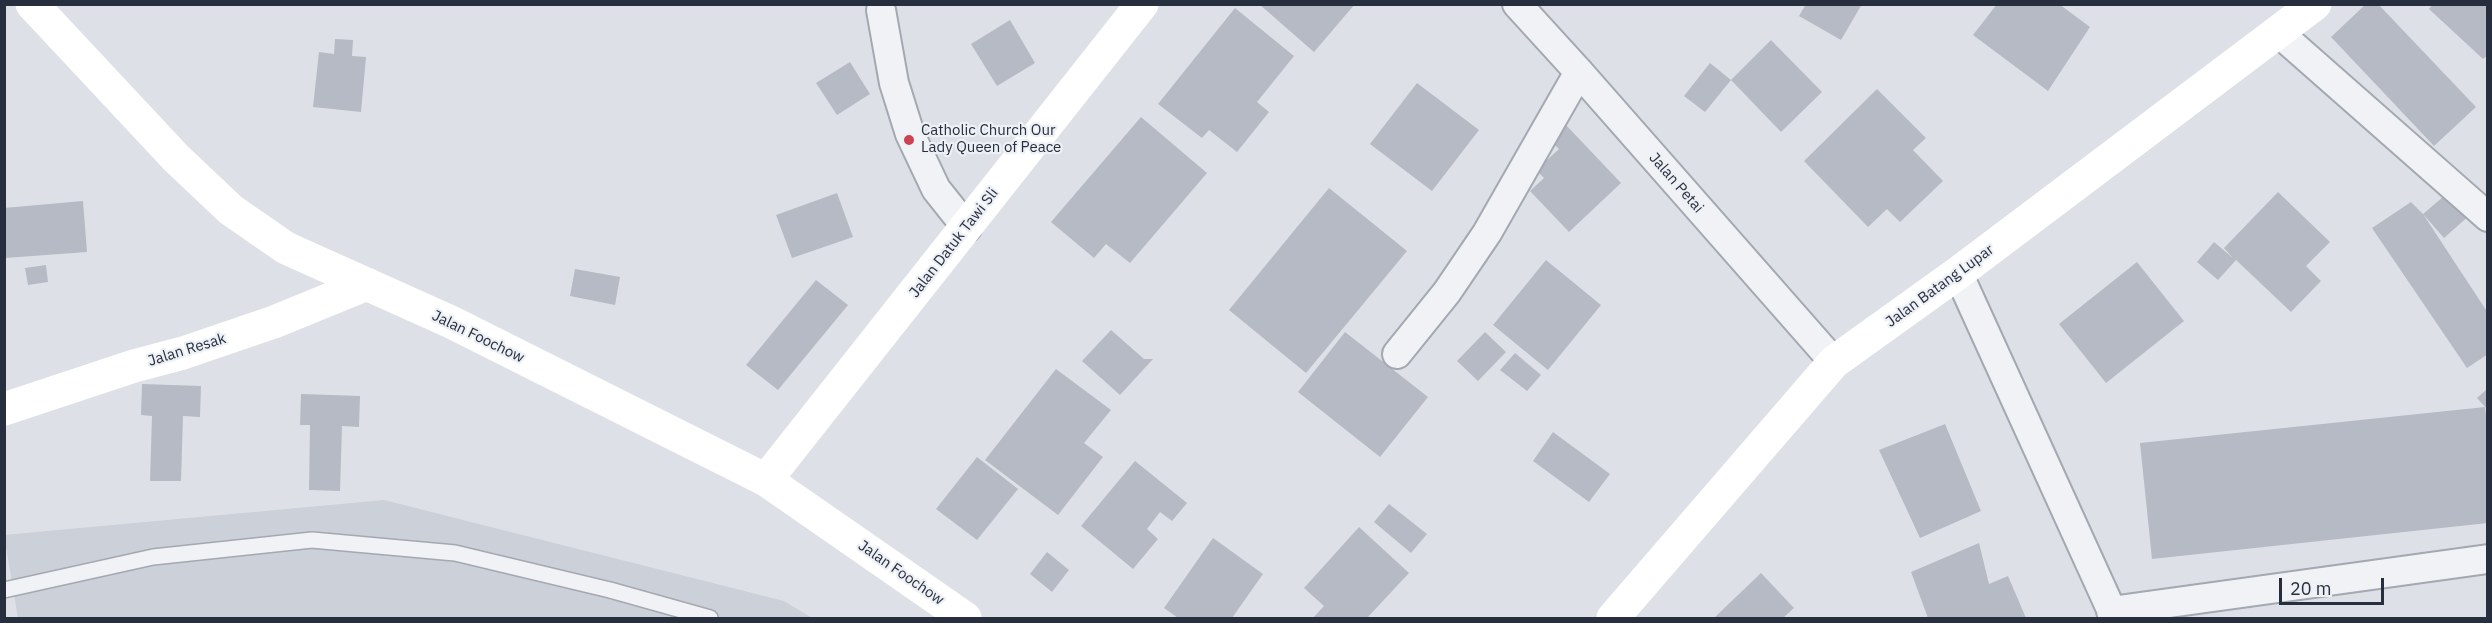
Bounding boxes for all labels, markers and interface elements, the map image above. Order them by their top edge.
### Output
place label: Catholic Church Our Lady Queen of Peace [921,122,1061,157]
marker: Catholic Church Our Lady Queen of Peace [902,133,916,147]
street label: Jalan Petai [1645,149,1707,217]
street label: Jalan Datuk Tawi Sli [906,185,1002,301]
street label: Jalan Batang Lupar [1883,241,1997,331]
street label: Jalan Foochow [429,307,527,367]
street label: Jalan Resak [146,330,228,370]
street label: Jalan Foochow [855,537,947,609]
scale bar [2282,566,2387,604]
text: 20 m [2290,577,2332,600]

